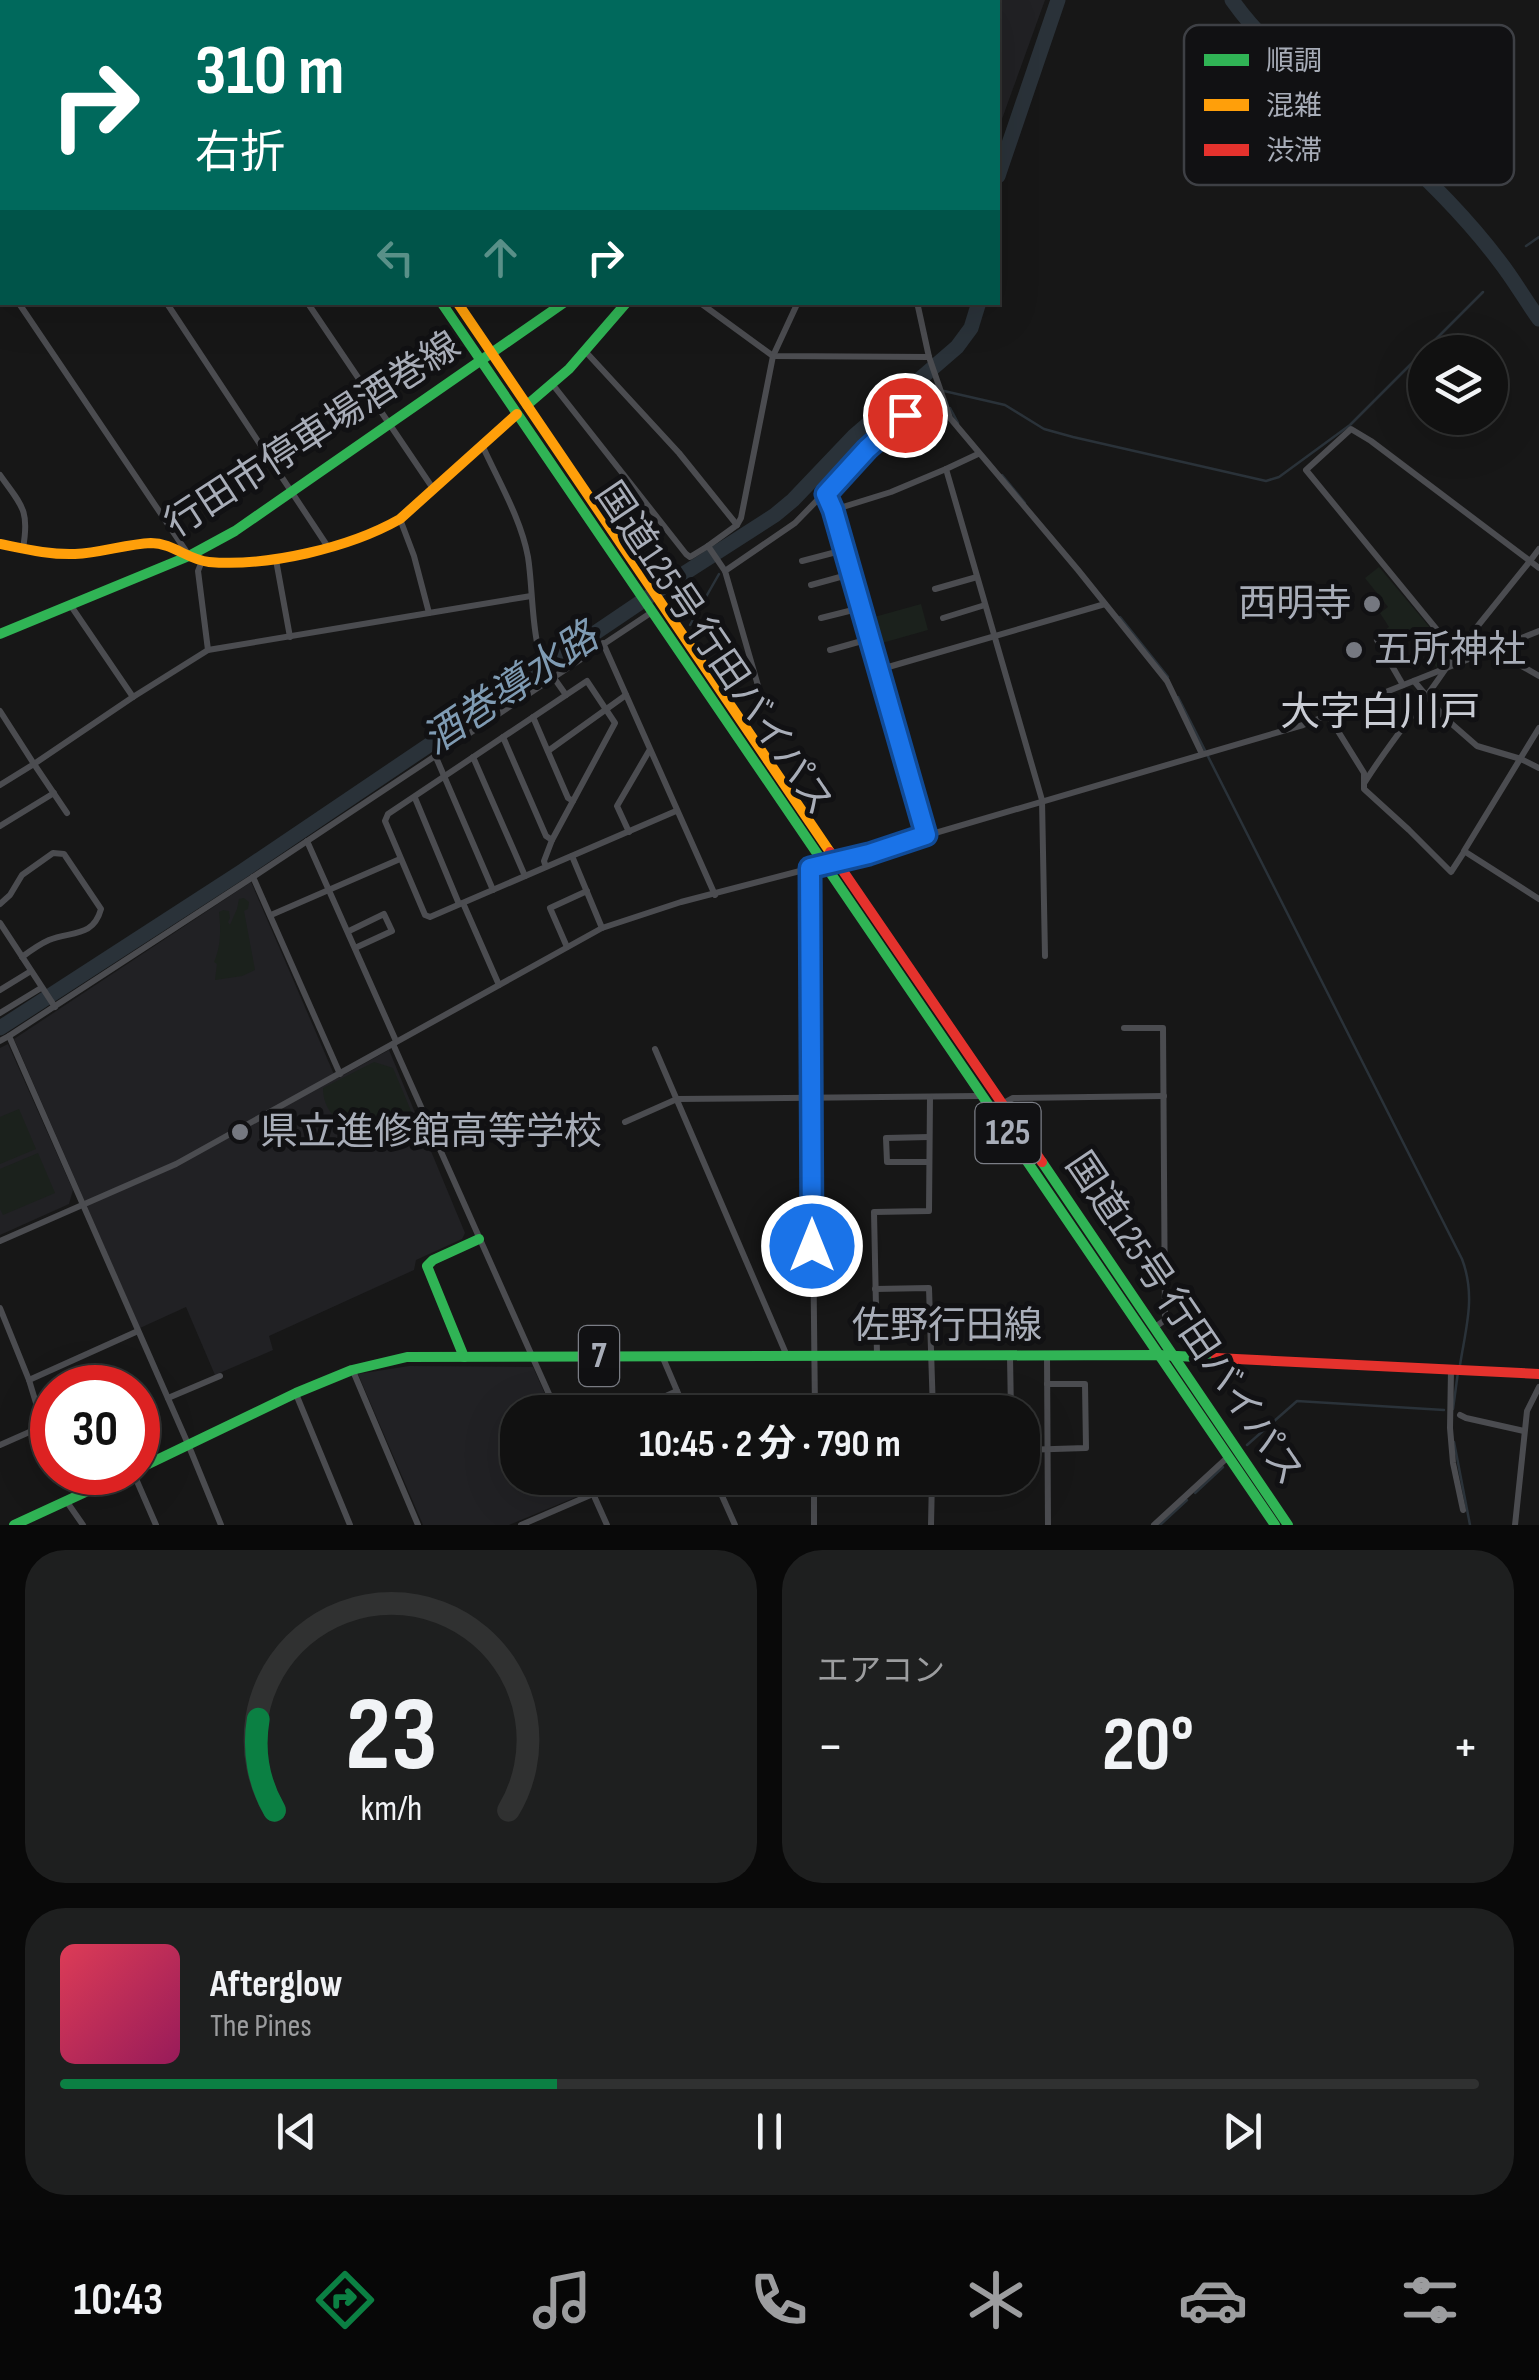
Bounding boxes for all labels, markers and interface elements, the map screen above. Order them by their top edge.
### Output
legend [1184,25,1514,185]
text: 310 m [195,30,344,114]
icon: right [30,40,160,170]
text: 順調 [1266,45,1322,78]
text: 混雑 [1266,90,1322,123]
text: 右折 [195,126,285,181]
text: 渋滞 [1266,135,1322,168]
icon: left [368,230,423,285]
icon: ahead [473,230,528,285]
icon: right [578,230,633,285]
street label: 行田市停車場酒巻線 [157,323,469,547]
map controls [1408,335,1508,435]
button: layers [1408,335,1508,435]
pin [863,373,948,458]
icon: arrive [878,388,933,443]
street label: 国道125号 行田バイパス [586,474,842,824]
place label: 西明寺 [1238,582,1352,627]
marker: 西明寺 [1361,593,1383,615]
water label: 酒巻導水路 [415,612,610,765]
place label: 五所神社 [1374,628,1526,673]
marker: 五所神社 [1343,639,1365,661]
district label: 大字白川戸 [1280,689,1480,737]
road number: 125 [976,1103,1040,1163]
place label: 県立進修館高等学校 [260,1110,602,1155]
marker: 県立進修館高等学校 [229,1121,251,1143]
street label: 国道125号 行田バイパス [1056,1144,1312,1494]
position arrow [760,1194,864,1298]
street label: 佐野行田線 [852,1304,1042,1349]
road number: 7 [579,1326,619,1386]
speed limit sign: 30 [30,1365,160,1495]
text: 10:45 · 2 分 · 790 m [639,1422,901,1467]
text: エアコン [817,1652,945,1691]
text: 23 [345,1674,437,1799]
text: 20° [1102,1701,1194,1792]
text: − [817,1714,844,1781]
text: + [1452,1714,1479,1781]
text: km/h [360,1788,422,1831]
text: Afterglow [210,1962,343,2007]
text: The Pines [210,2007,312,2046]
icon: previous [269,2104,324,2159]
icon: pause [742,2104,797,2159]
icon: next [1215,2104,1270,2159]
icon: directions [310,2265,380,2335]
icon: music [527,2265,597,2335]
icon: phone [744,2265,814,2335]
icon: climate [961,2265,1031,2335]
icon: car [1178,2265,1248,2335]
icon: filters [1395,2265,1465,2335]
text: 10:43 [74,2273,163,2328]

